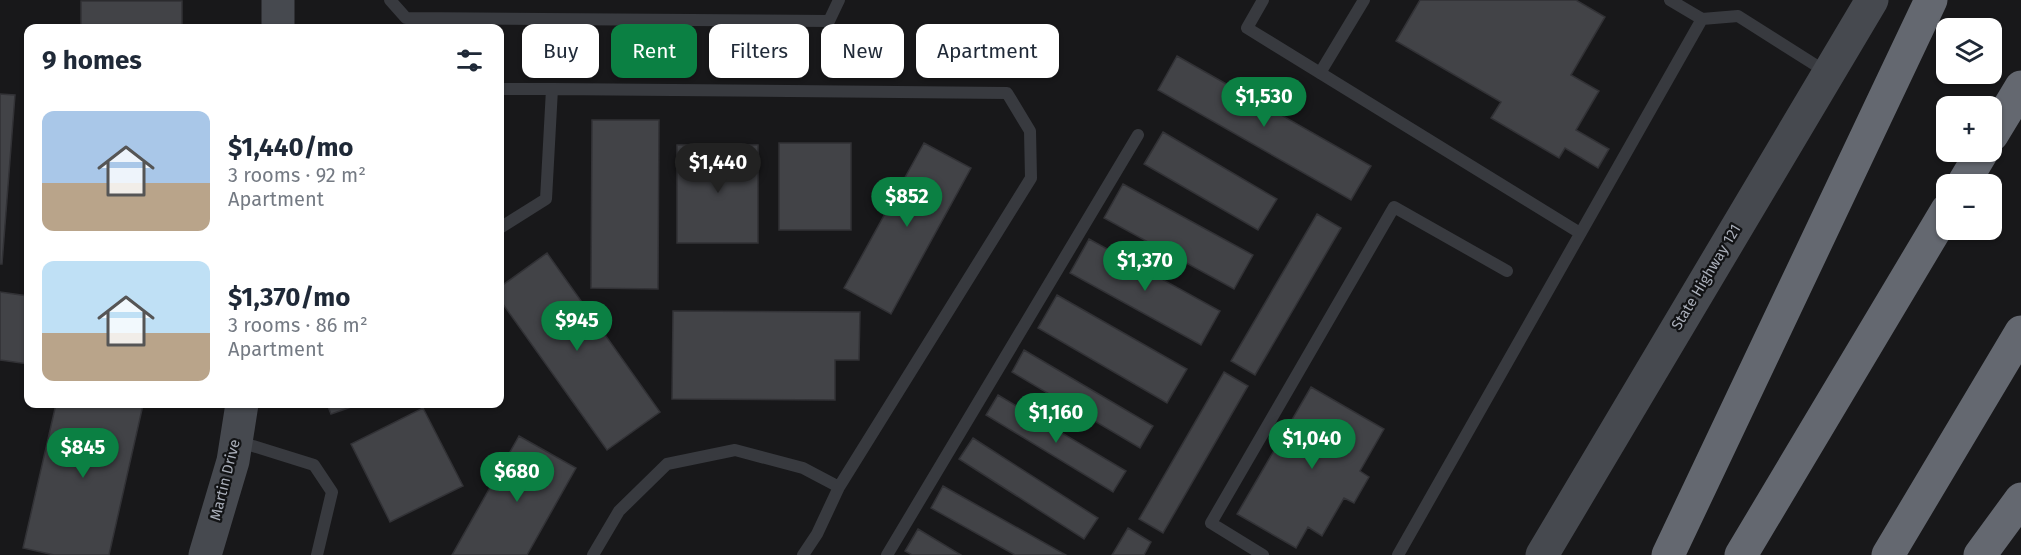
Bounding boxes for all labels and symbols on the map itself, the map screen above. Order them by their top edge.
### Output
pin: $1,530 [1215,77,1313,128]
pin: $1,440 [669,143,767,194]
pin: $852 [871,177,943,228]
street label: State Highway 121 [1667,221,1745,333]
pin: $1,370 [1096,241,1194,292]
pin: $945 [541,301,613,352]
pin: $1,160 [1007,393,1105,444]
pin: $1,040 [1263,419,1361,470]
pin: $845 [47,428,119,479]
street label: Martin Drive [206,437,244,523]
pin: $680 [481,452,553,503]

